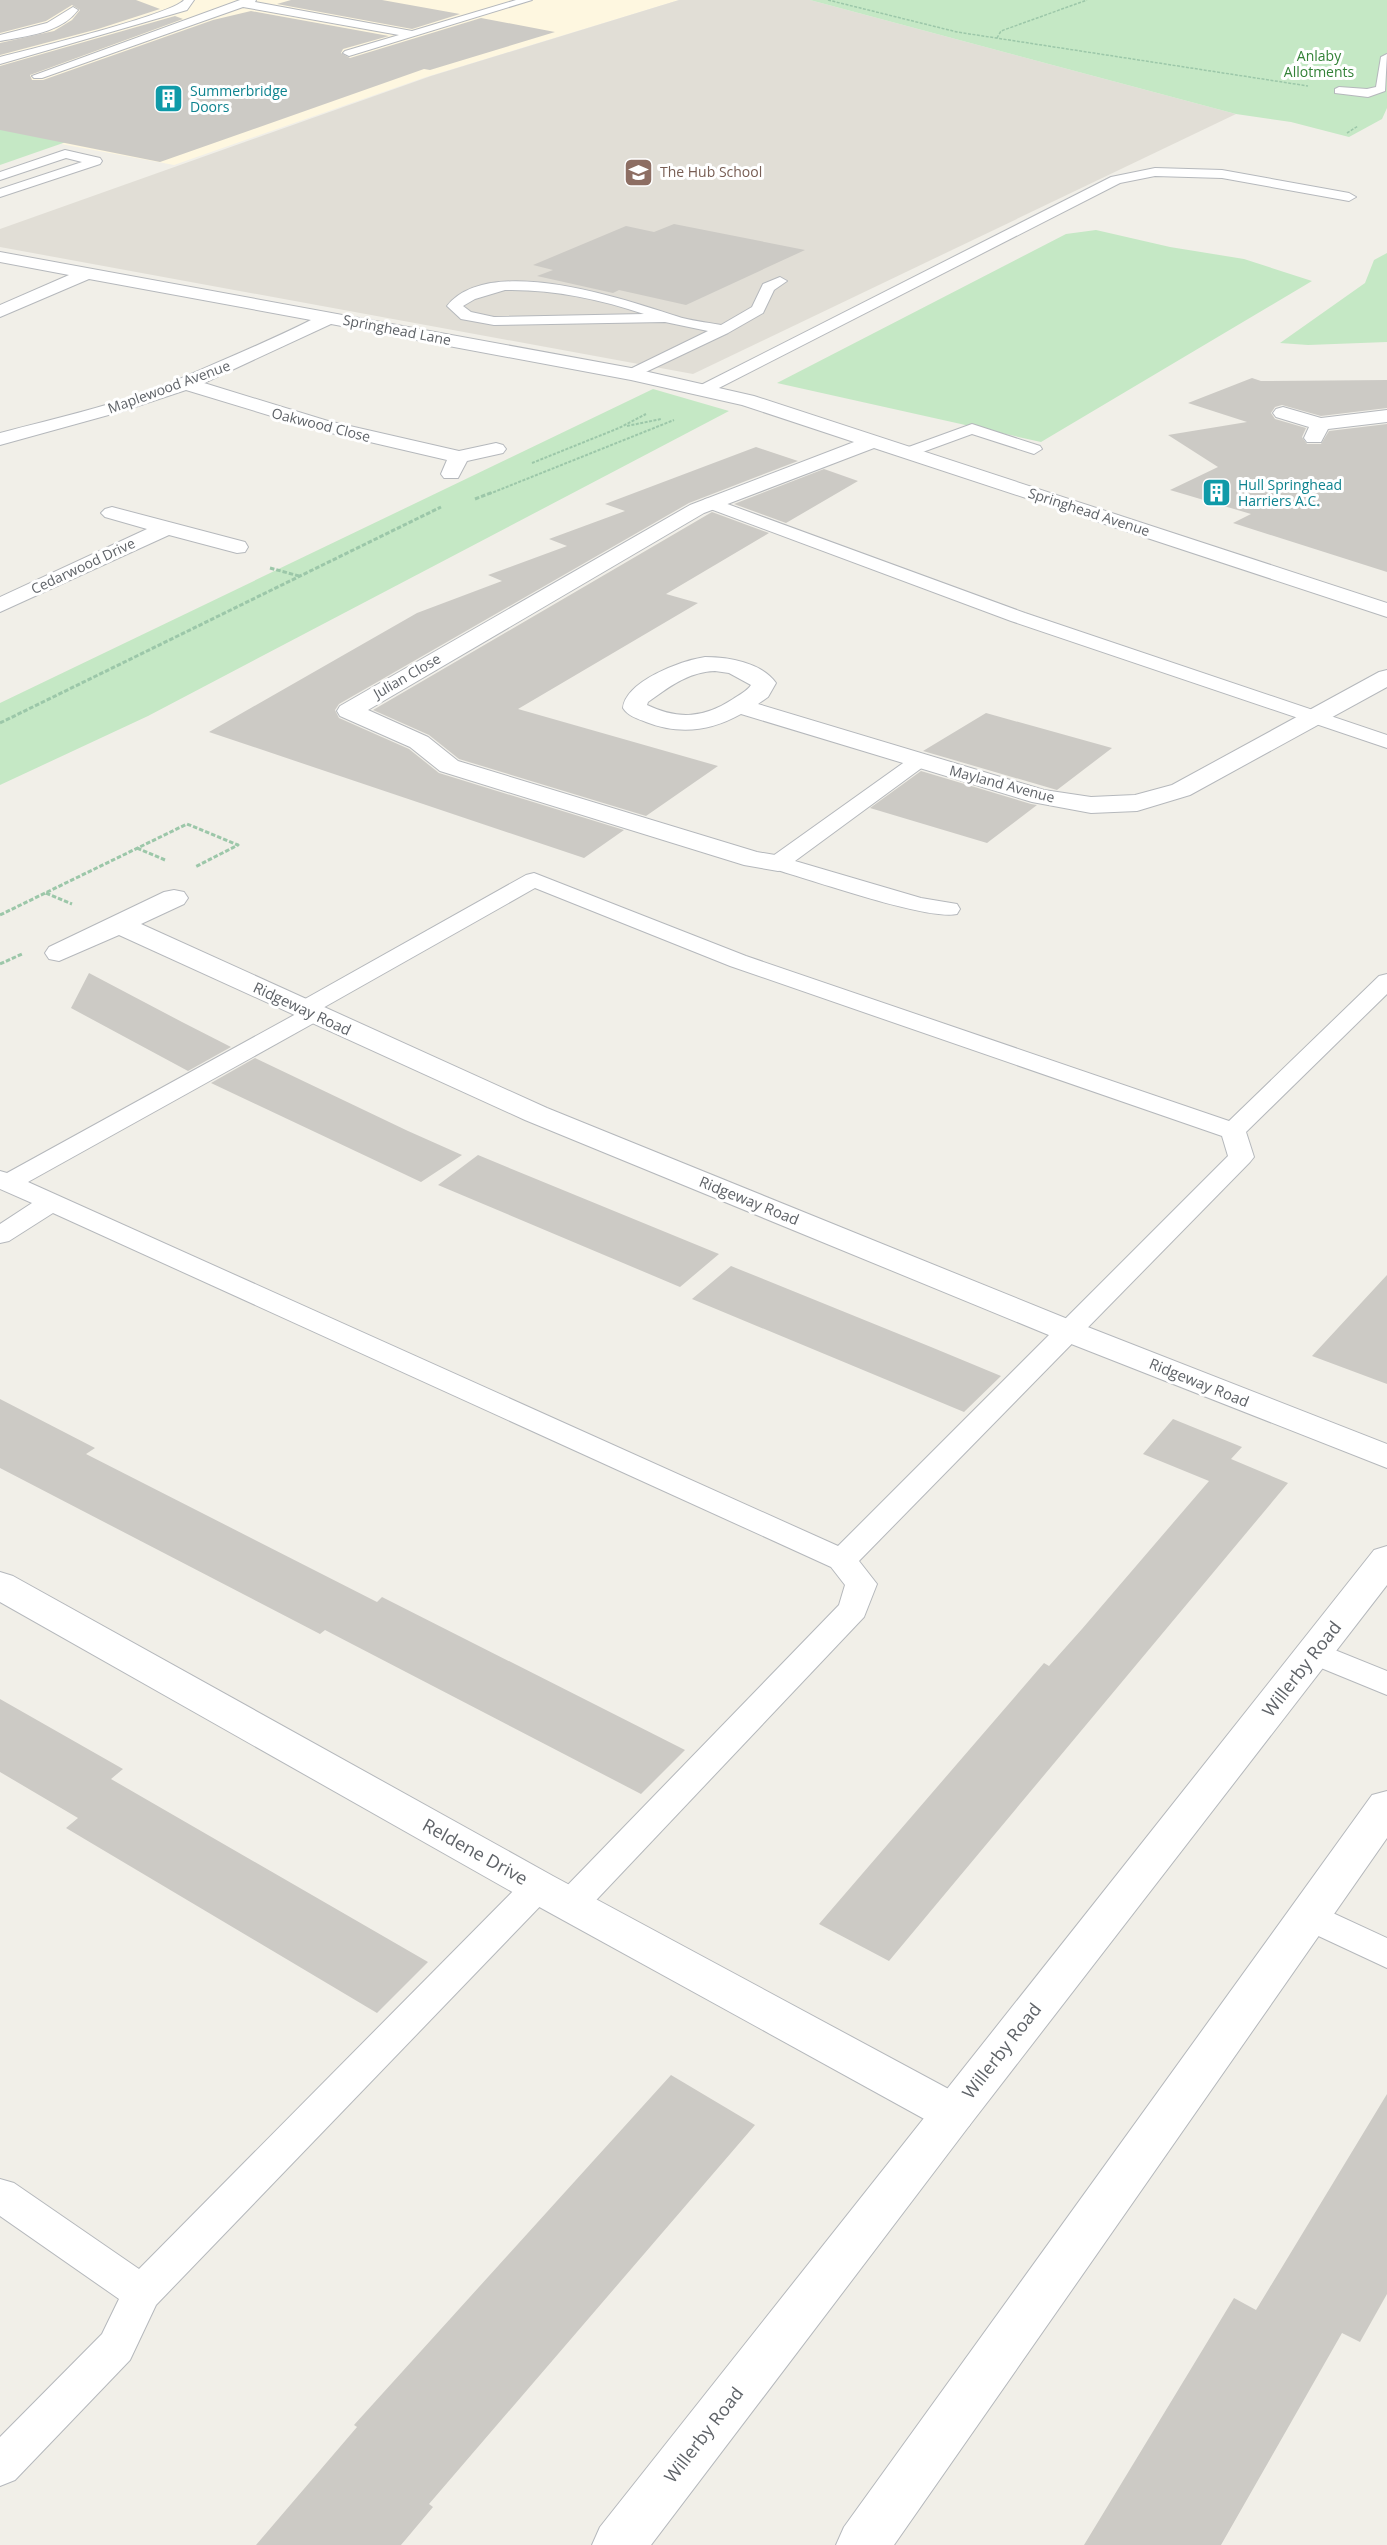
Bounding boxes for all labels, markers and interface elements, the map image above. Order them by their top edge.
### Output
park label: Anlaby Allotments [1284,46,1355,81]
place label: Summerbridge Doors [190,81,288,116]
building icon: Summerbridge Doors [153,83,185,115]
school or university icon: The Hub School [623,156,655,188]
place label: The Hub School [660,162,762,181]
street label: Springhead Lane [341,310,453,349]
street label: Maplewood Avenue [105,356,233,418]
street label: Oakwood Close [270,403,373,446]
place label: Hull Springhead Harriers A.C. [1238,475,1342,510]
building icon: Hull Springhead Harriers A.C. [1201,477,1233,509]
street label: Springhead Avenue [1026,483,1153,540]
street label: Cedarwood Drive [28,533,138,598]
street label: Julian Close [368,649,444,703]
street label: Mayland Avenue [947,760,1057,807]
street label: Ridgeway Road [250,977,355,1040]
street label: Ridgeway Road [697,1171,802,1229]
street label: Ridgeway Road [1147,1353,1252,1411]
street label: Willerby Road [1256,1616,1346,1721]
street label: Reldene Drive [419,1812,532,1890]
street label: Willerby Road [956,1998,1046,2103]
street label: Willerby Road [658,2382,748,2487]

